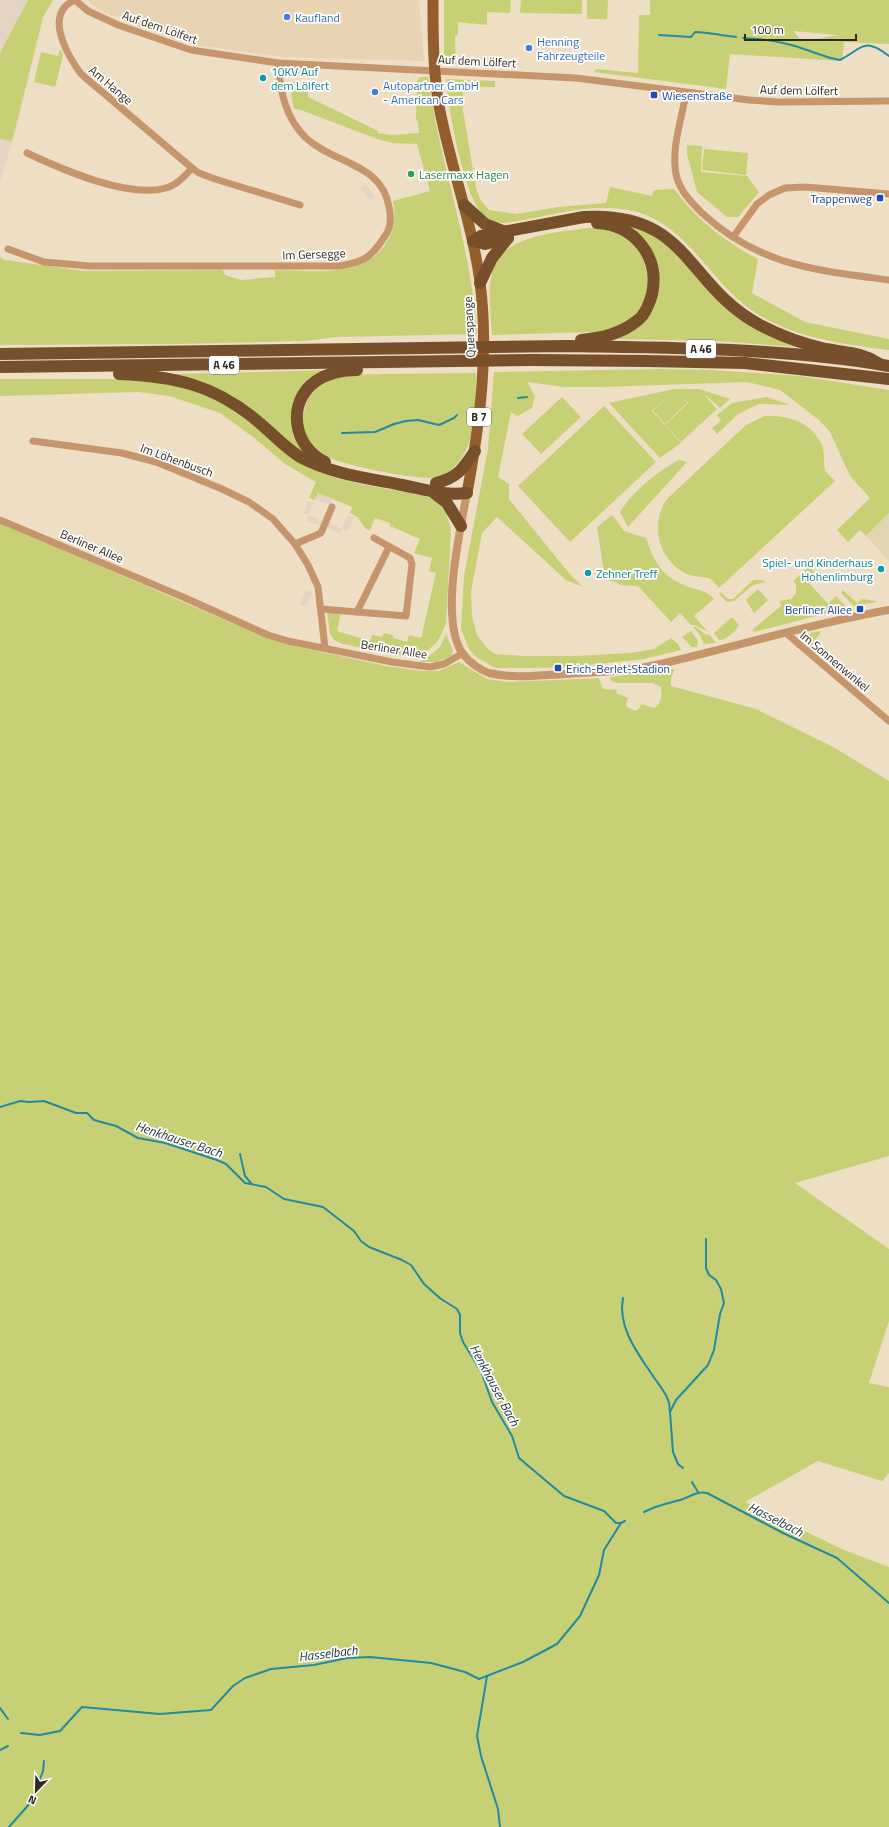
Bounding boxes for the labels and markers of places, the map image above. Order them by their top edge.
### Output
place label: Kaufland [295,8,340,27]
marker: Kaufland [282,12,292,22]
place label: Henning Fahrzeugteile [537,32,605,65]
marker: Henning Fahrzeugteile [524,43,534,53]
place label: 10KV Auf dem Lölfert [271,62,330,95]
marker: 10KV Auf dem Lölfert [258,73,268,83]
place label: Autopartner GmbH - American Cars [383,76,479,109]
place label: Wiesenstraße [662,86,732,105]
marker: Autopartner GmbH - American Cars [370,87,380,97]
marker: Wiesenstraße [649,90,659,100]
place label: Lasermaxx Hagen [419,165,509,184]
marker: Lasermaxx Hagen [406,169,416,179]
place label: Trappenweg [810,189,872,208]
marker: Trappenweg [875,193,885,203]
place label: Spiel- und Kinderhaus Hohenlimburg [762,553,873,586]
place label: Zehner Treff [596,564,657,583]
marker: Spiel- und Kinderhaus Hohenlimburg [876,564,886,574]
marker: Zehner Treff [583,568,593,578]
place label: Berliner Allee [785,600,852,619]
marker: Berliner Allee [855,604,865,614]
place label: Erich-Berlet-Stadion [566,659,670,678]
marker: Erich-Berlet-Stadion [553,663,563,673]

